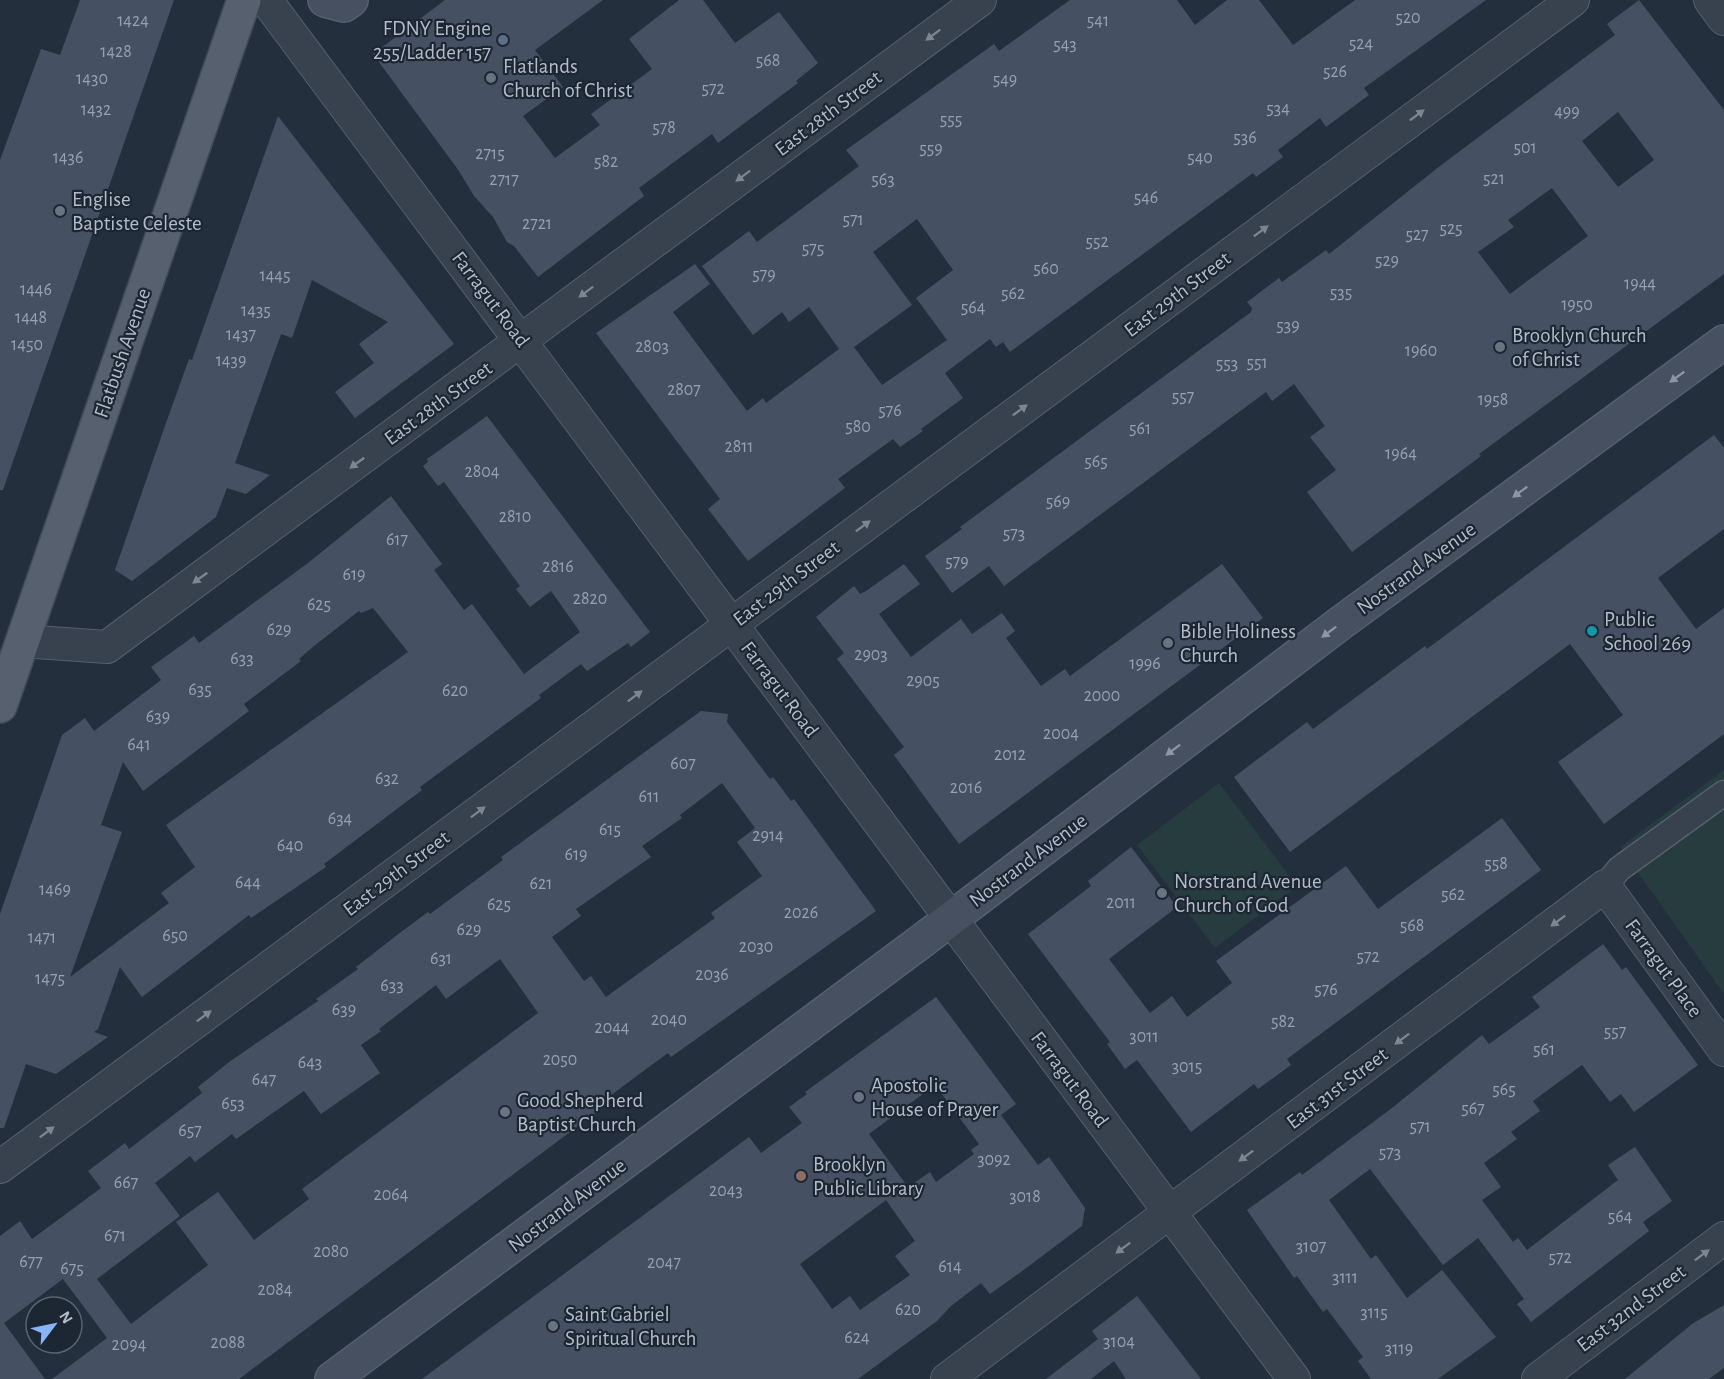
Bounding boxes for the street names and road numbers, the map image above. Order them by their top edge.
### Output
street label: East 28th Street [771,67,886,160]
street label: Farragut Road [448,247,533,351]
street label: East 29th Street [1120,248,1235,341]
street label: Flatbush Avenue [90,286,154,421]
street label: East 28th Street [381,357,496,449]
street label: Nostrand Avenue [1353,518,1480,618]
street label: East 29th Street [729,537,844,630]
street label: Farragut Road [737,637,822,741]
street label: Nostrand Avenue [966,810,1091,911]
street label: East 29th Street [339,827,454,920]
street label: Farragut Place [1621,915,1706,1021]
street label: Farragut Road [1027,1027,1112,1131]
street label: East 31st Street [1283,1044,1392,1133]
street label: Nostrand Avenue [505,1155,630,1256]
street label: East 32nd Street [1573,1261,1690,1356]

